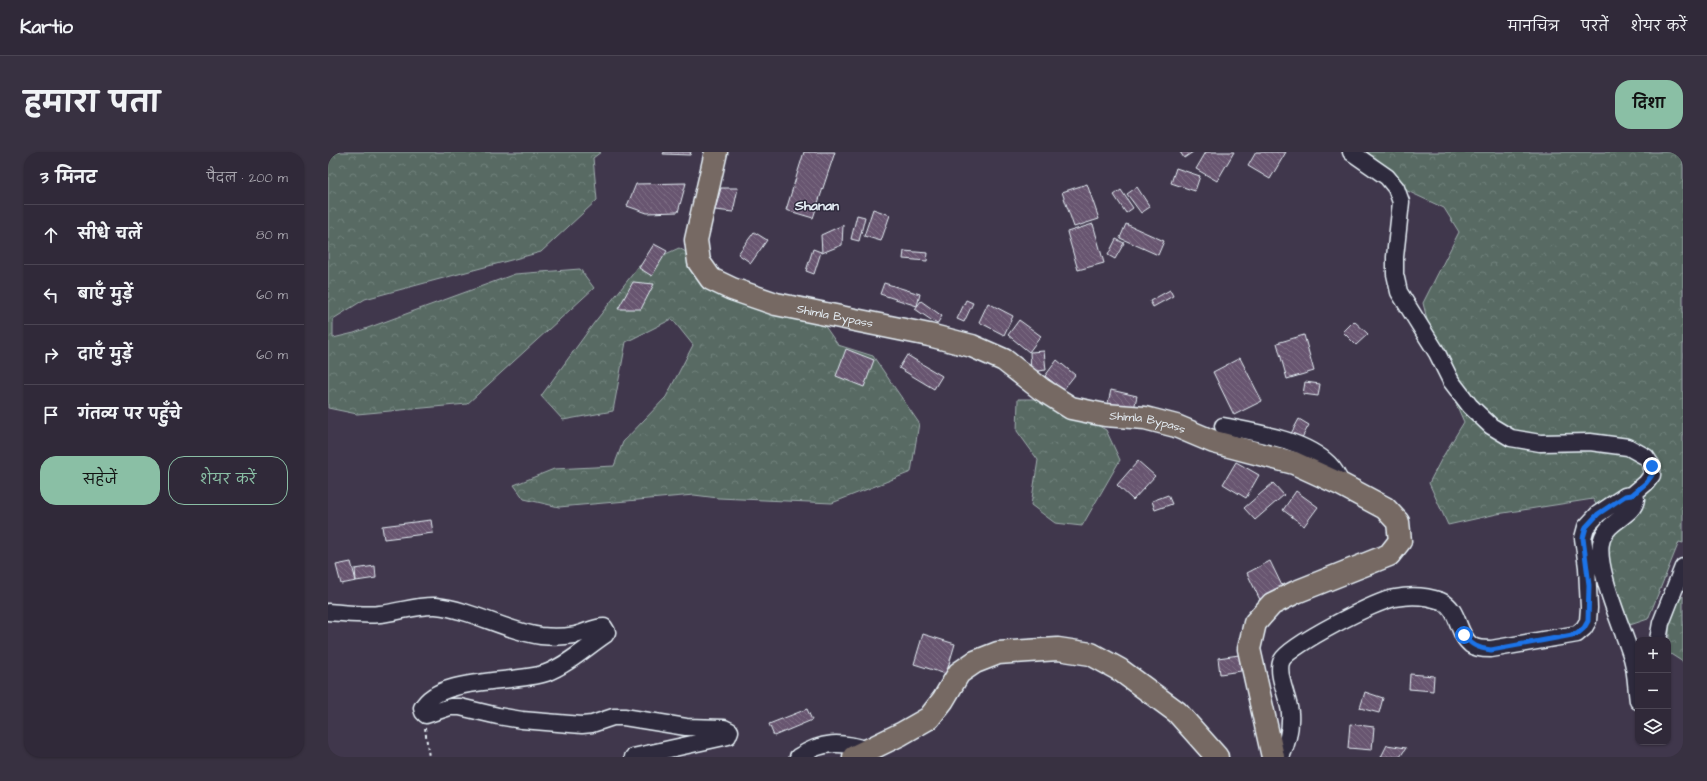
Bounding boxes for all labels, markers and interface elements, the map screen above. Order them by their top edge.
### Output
text: Kartio [20,14,73,41]
text: मानचित्र [1508,17,1559,37]
text: परतें [1581,17,1609,37]
text: शेयर करें [1631,17,1687,37]
button: दिशा [1615,80,1683,129]
text: हमारा पता [24,84,160,123]
text: 3 मिनट [40,166,97,190]
text: पैदल · 200 m [207,169,288,187]
district label: Shanan [794,196,839,216]
icon: ahead [40,224,62,246]
text: सीधे चलें [78,224,142,245]
text: 80 m [256,226,288,244]
icon: left [40,284,62,306]
text: बाएँ मुड़ें [78,284,133,305]
text: 60 m [256,286,288,304]
street label: Shimla Bypass [795,300,874,332]
icon: right [40,344,62,366]
text: दाएँ मुड़ें [78,344,132,365]
text: 60 m [256,346,288,364]
icon: arrive [40,404,62,426]
text: गंतव्य पर पहुँचे [78,404,181,425]
street label: Shimla Bypass [1109,407,1188,438]
button: सहेजें [40,456,160,505]
button: शेयर करें [168,456,288,505]
route end [1643,457,1661,475]
route start [1455,626,1473,644]
map controls [1635,637,1671,745]
button: + [1635,637,1671,673]
button: − [1635,673,1671,709]
button: layers [1635,709,1671,745]

